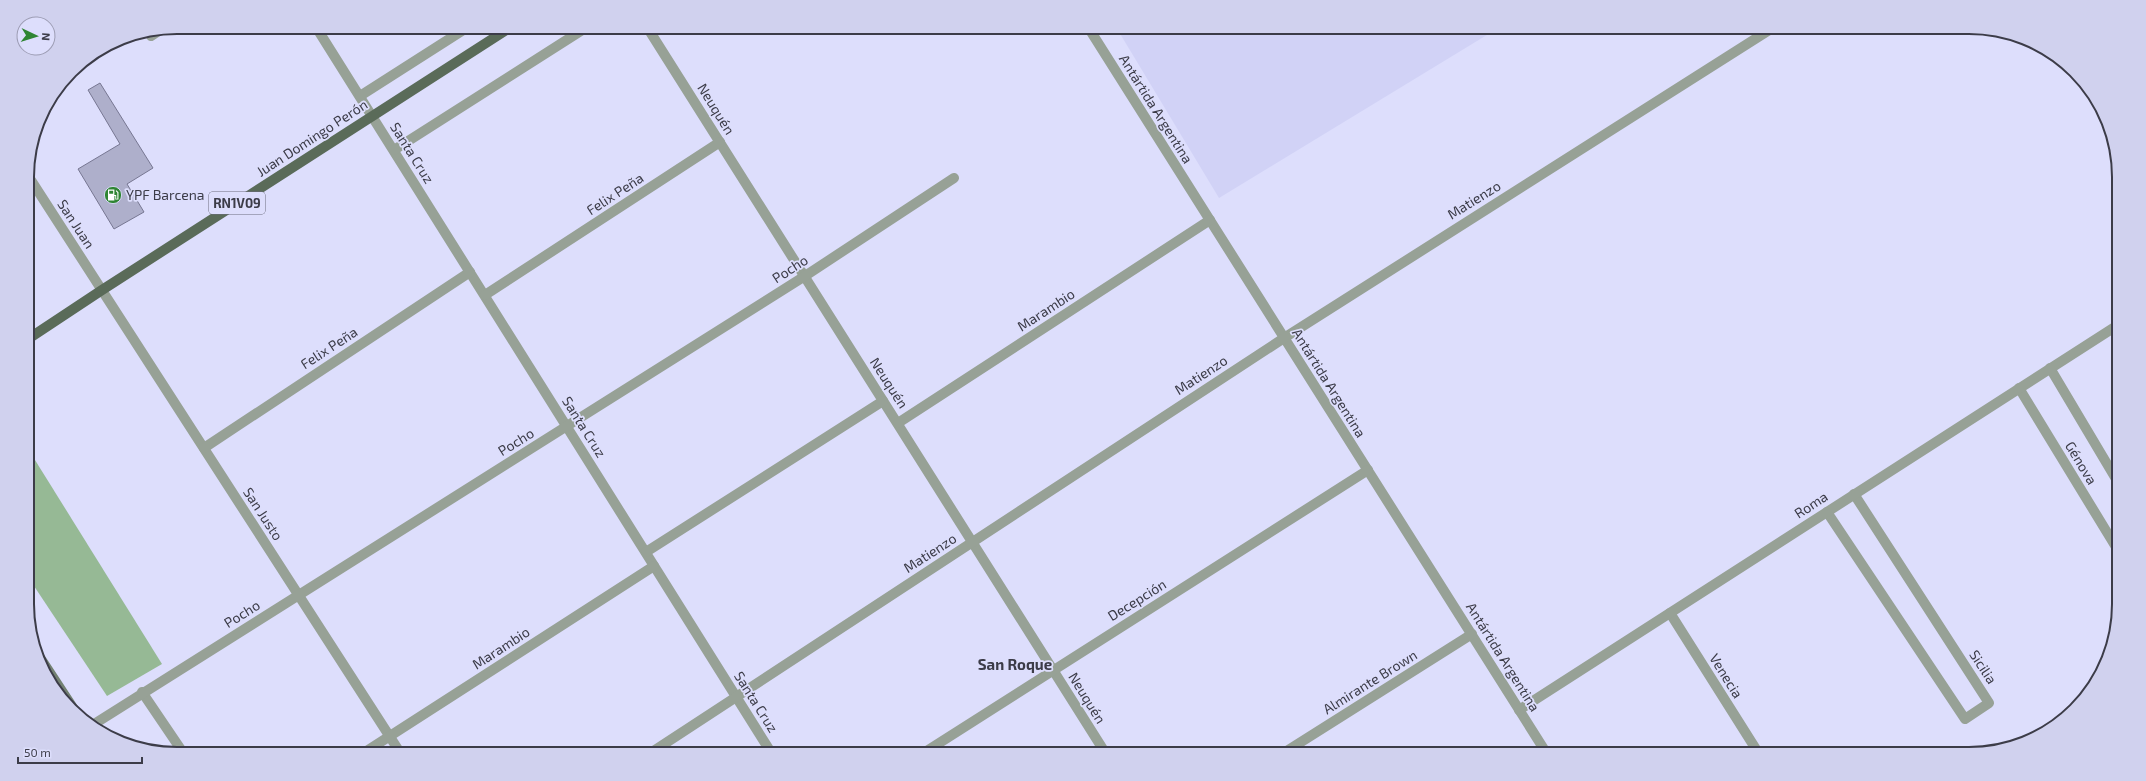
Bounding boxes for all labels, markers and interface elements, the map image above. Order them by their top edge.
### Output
north arrow [16,16,56,56]
text: N [40,32,53,41]
street label: Antártida Argentina [1116,51,1197,166]
street label: Neuquén [694,80,739,137]
street label: Juan Domingo Perón [253,95,370,180]
street label: Santa Cruz [387,119,438,186]
street label: Felix Peña [583,169,646,218]
street label: Matienzo [1444,177,1504,223]
fuel station icon: YPF Barcena [103,185,123,205]
place label: YPF Barcena [126,186,205,203]
road number: RN1V09 [209,192,265,214]
street label: San Juan [54,196,99,251]
street label: Pocho [769,251,811,286]
street label: Marambio [1014,285,1078,334]
street label: Felix Peña [297,323,360,372]
street label: Antártida Argentina [1289,325,1370,440]
street label: Matienzo [1171,351,1230,398]
street label: Neuquén [867,354,912,411]
street label: Santa Cruz [559,393,610,460]
street label: Pocho [495,424,537,459]
street label: Génova [2062,438,2101,487]
street label: San Justo [240,484,287,543]
street label: Roma [1791,488,1831,522]
street label: Matienzo [900,529,959,576]
street label: Decepción [1104,575,1169,624]
street label: Pocho [221,596,263,631]
street label: Antártida Argentina [1463,599,1544,714]
street label: Marambio [469,623,533,672]
street label: Almirante Brown [1320,646,1420,717]
street label: Sicilia [1966,647,2001,687]
street label: Venecia [1706,650,1747,701]
district label: San Roque [978,655,1052,673]
street label: Santa Cruz [731,668,782,735]
street label: Neuquén [1065,669,1110,726]
scale bar [18,739,142,765]
text: 50 m [24,745,51,759]

